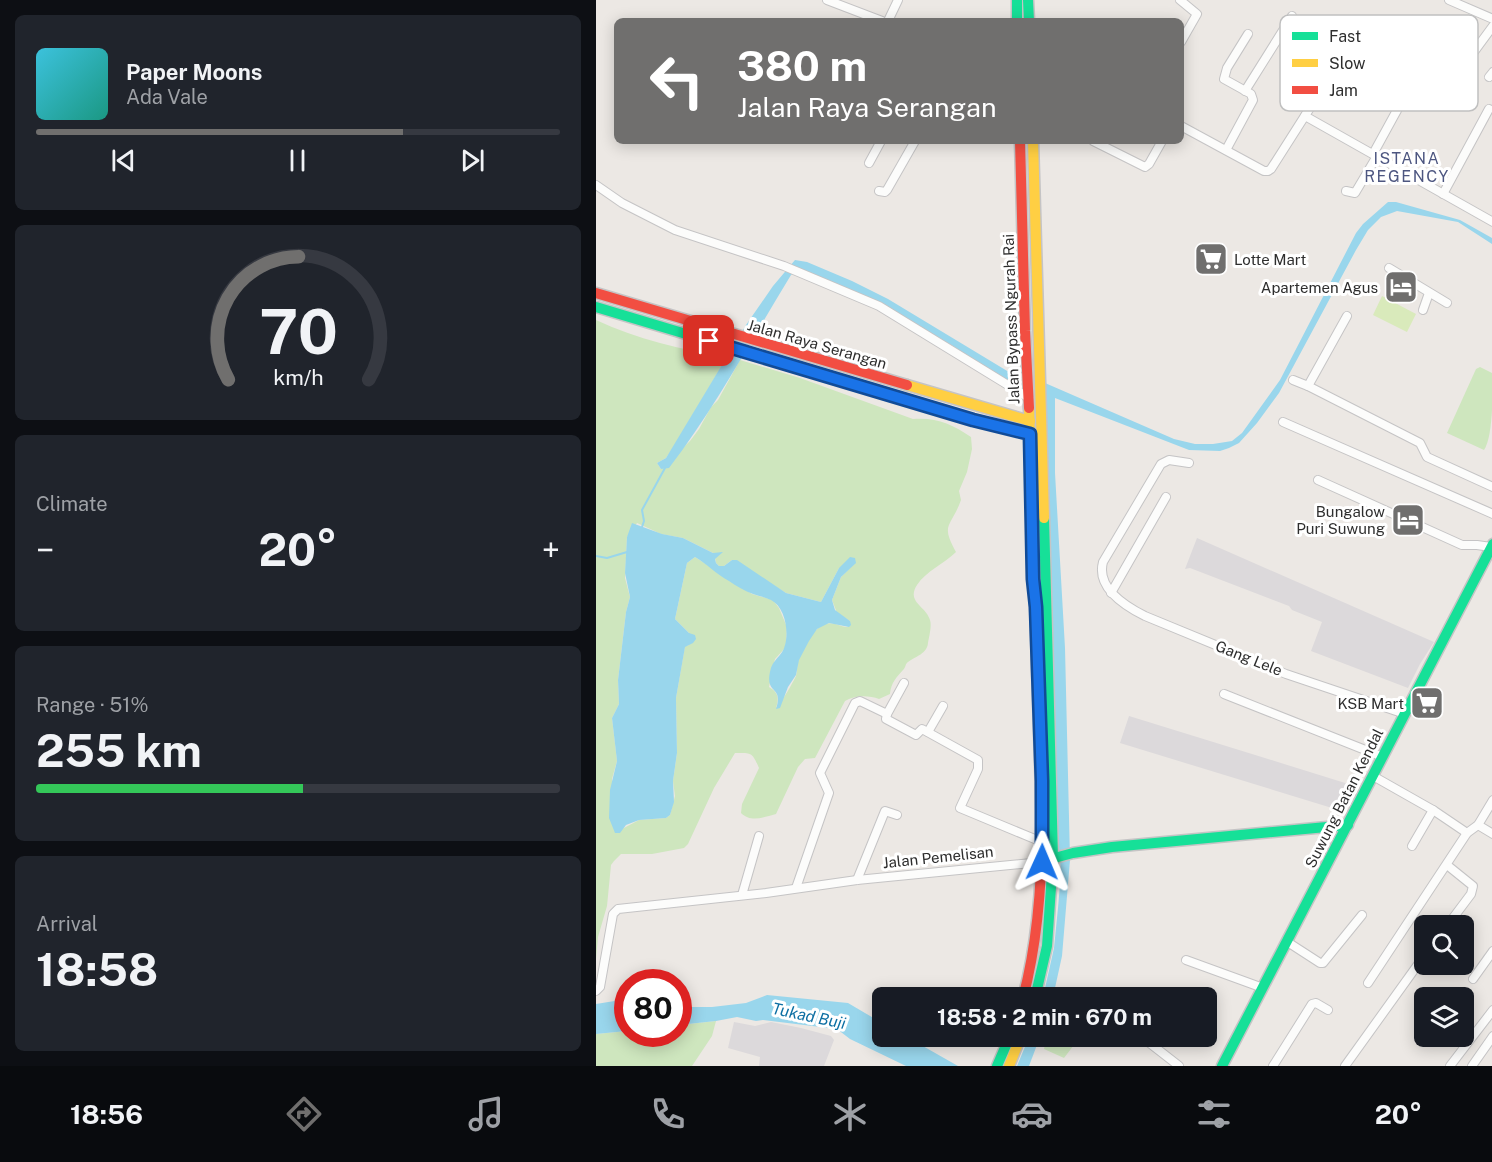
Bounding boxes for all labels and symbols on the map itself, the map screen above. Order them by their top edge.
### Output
legend [1280,15,1478,111]
text: Fast [1329,27,1361,46]
text: Slow [1329,54,1366,73]
text: Jam [1329,81,1358,100]
district label: ISTANA REGENCY [1364,149,1450,186]
street label: Jalan Bypass Ngurah Rai [1000,234,1022,404]
supermarket icon: Lotte Mart [1193,241,1229,277]
place label: Lotte Mart [1234,251,1306,268]
hotel icon: Apartemen Agus [1383,269,1419,305]
place label: Apartemen Agus [1261,279,1378,296]
pin [683,315,734,366]
street label: Jalan Raya Serangan [745,316,889,372]
hotel icon: Bungalow Puri Suwung [1390,502,1426,538]
place label: Bungalow Puri Suwung [1296,503,1385,537]
street label: Gang Lele [1213,637,1285,679]
supermarket icon: KSB Mart [1409,685,1445,721]
place label: KSB Mart [1338,695,1404,712]
street label: Suwung Batan Kendal [1301,726,1387,870]
position arrow [1010,830,1074,894]
street label: Jalan Pemelisan [882,843,994,871]
speed limit sign: 80 [614,969,692,1047]
water label: Tukad Buji [770,999,848,1033]

